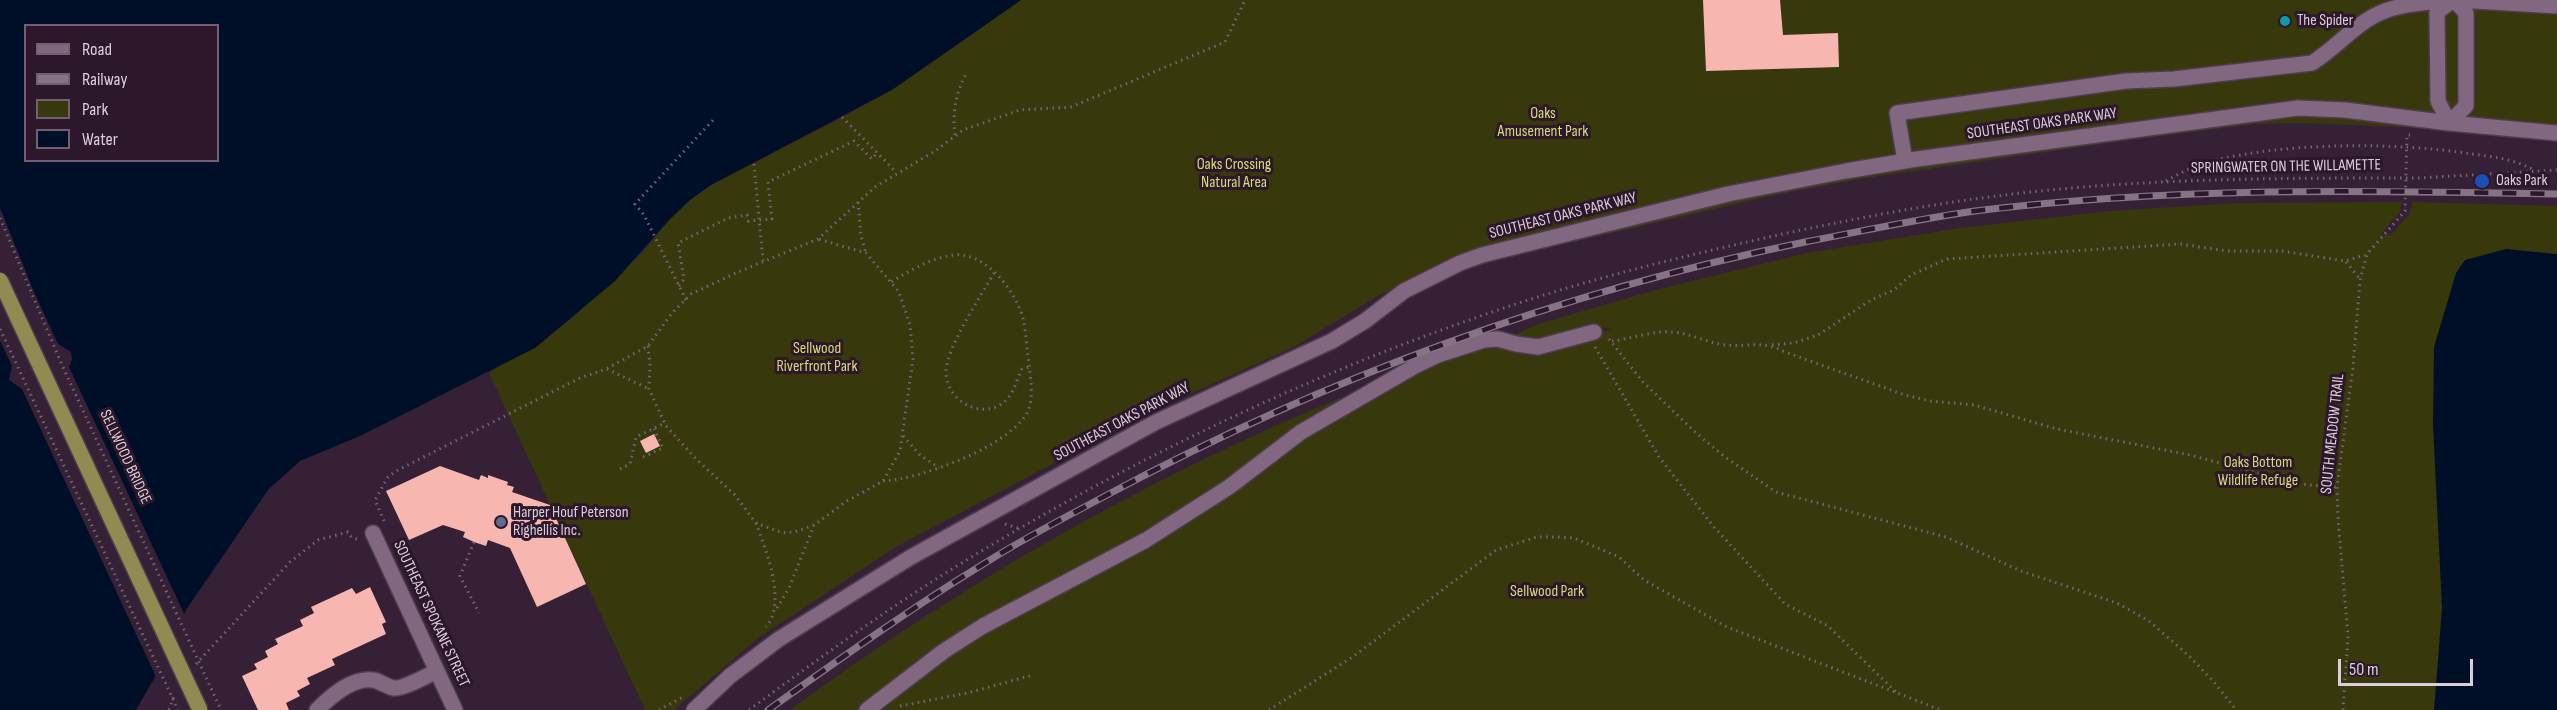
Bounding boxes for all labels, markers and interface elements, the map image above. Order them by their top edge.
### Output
place label: The Spider [2297,11,2353,31]
marker: The Spider [2278,14,2292,28]
legend [24,24,219,162]
text: Road [82,39,112,60]
text: Railway [82,69,127,90]
text: Park [82,99,108,120]
park label: Oaks Amusement Park [1498,104,1588,142]
street label: SOUTHEAST OAKS PARK WAY [1966,104,2118,144]
text: Water [82,129,118,150]
park label: Oaks Crossing Natural Area [1197,155,1271,193]
street label: SPRINGWATER ON THE WILLAMETTE [2191,156,2381,178]
place label: Oaks Park [2496,171,2547,191]
marker: Oaks Park [2473,172,2491,190]
street label: SOUTHEAST OAKS PARK WAY [1487,188,1639,244]
park label: Sellwood Riverfront Park [776,339,858,377]
street label: SOUTH MEADOW TRAIL [2317,373,2349,495]
street label: SOUTHEAST OAKS PARK WAY [1051,378,1193,466]
street label: SELLWOOD BRIDGE [95,407,155,507]
park label: Oaks Bottom Wildlife Refuge [2218,453,2298,491]
place label: Harper Houf Peterson Righellis Inc. [513,503,629,541]
marker: Harper Houf Peterson Righellis Inc. [494,515,508,529]
street label: SOUTHEAST SPOKANE STREET [389,538,473,690]
park label: Sellwood Park [1510,582,1584,602]
scale bar [2341,647,2476,685]
text: 50 m [2349,659,2379,680]

